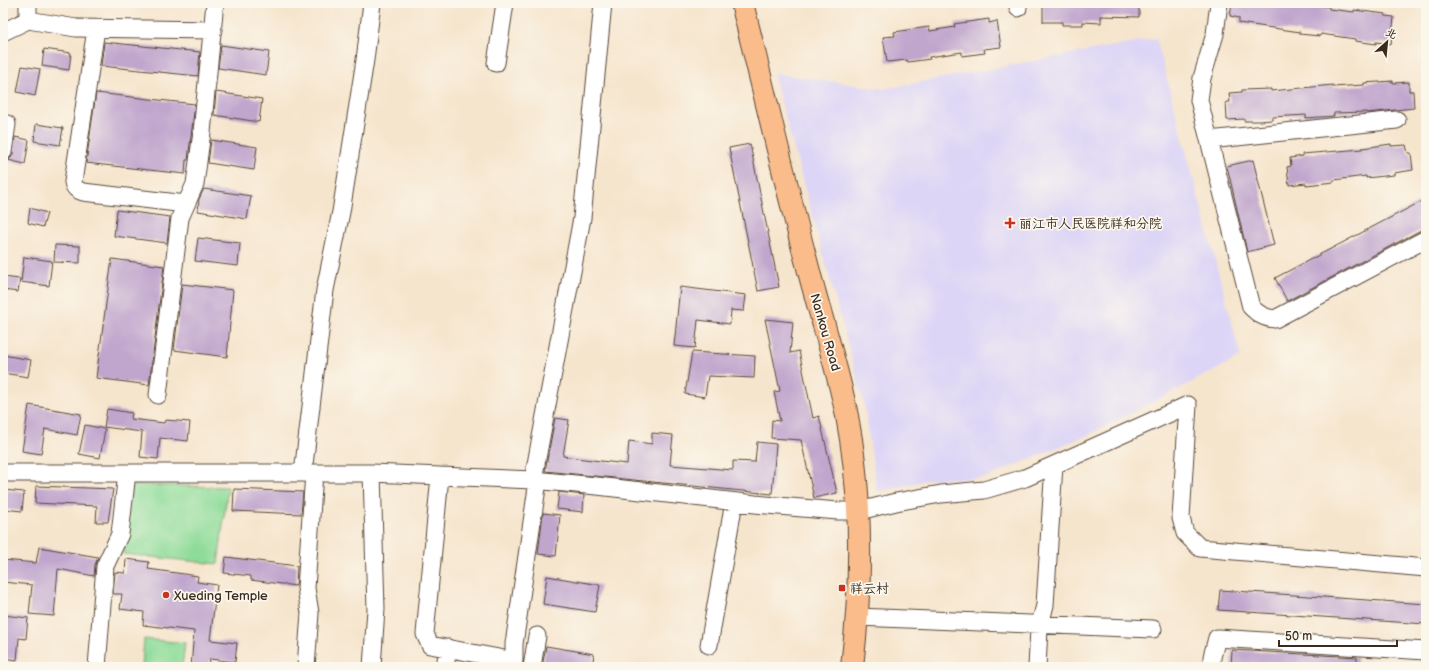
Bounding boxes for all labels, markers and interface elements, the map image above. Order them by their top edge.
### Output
north arrow [1367,22,1407,62]
text: 北 [1383,25,1399,42]
place label: 丽江市人民医院祥和分院 [1019,216,1162,232]
marker: 丽江市人民医院祥和分院 [1004,217,1016,229]
street label: Nankou Road [806,292,844,373]
place label: 祥云村 [850,581,889,597]
marker: 祥云村 [837,583,847,593]
place label: Xueding Temple [173,588,268,604]
marker: Xueding Temple [161,590,171,600]
scale bar [1279,622,1397,648]
text: 50 m [1285,629,1312,644]

